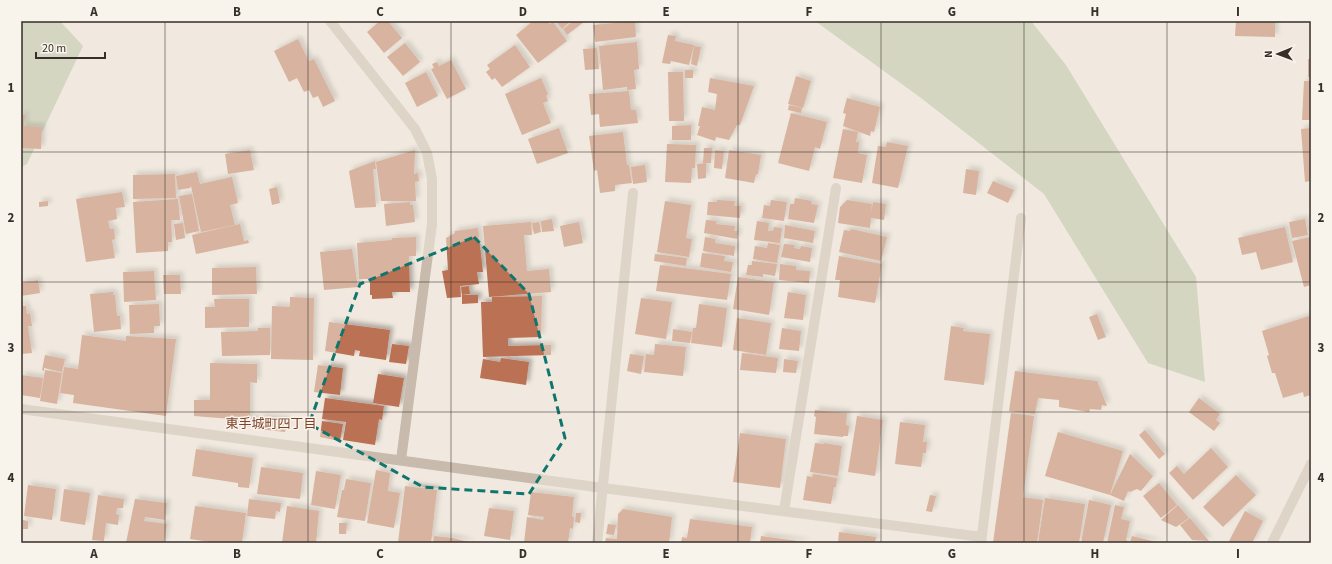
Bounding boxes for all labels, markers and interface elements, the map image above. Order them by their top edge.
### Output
text: A [89,3,98,21]
text: B [233,3,241,21]
text: C [376,3,384,21]
text: D [519,3,527,21]
text: E [662,3,670,21]
text: F [806,3,813,21]
text: G [948,3,956,21]
text: H [1091,3,1099,21]
text: I [1236,3,1240,21]
scale bar [36,34,105,60]
north arrow [1258,34,1298,74]
text: 20 m [42,40,66,57]
text: N [1261,50,1276,58]
text: 1 [8,79,15,97]
text: 1 [1318,79,1325,97]
text: 2 [8,209,15,227]
text: 2 [1318,209,1325,227]
text: 3 [8,339,15,357]
text: 3 [1318,339,1325,357]
district label: 東手城町四丁目 [225,415,317,433]
text: 4 [8,469,15,487]
text: 4 [1318,469,1325,487]
text: A [89,545,98,563]
text: B [233,545,241,563]
text: C [376,545,384,563]
text: D [519,545,527,563]
text: E [662,545,670,563]
text: F [806,545,813,563]
text: G [948,545,956,563]
text: H [1091,545,1099,563]
text: I [1236,545,1240,563]

